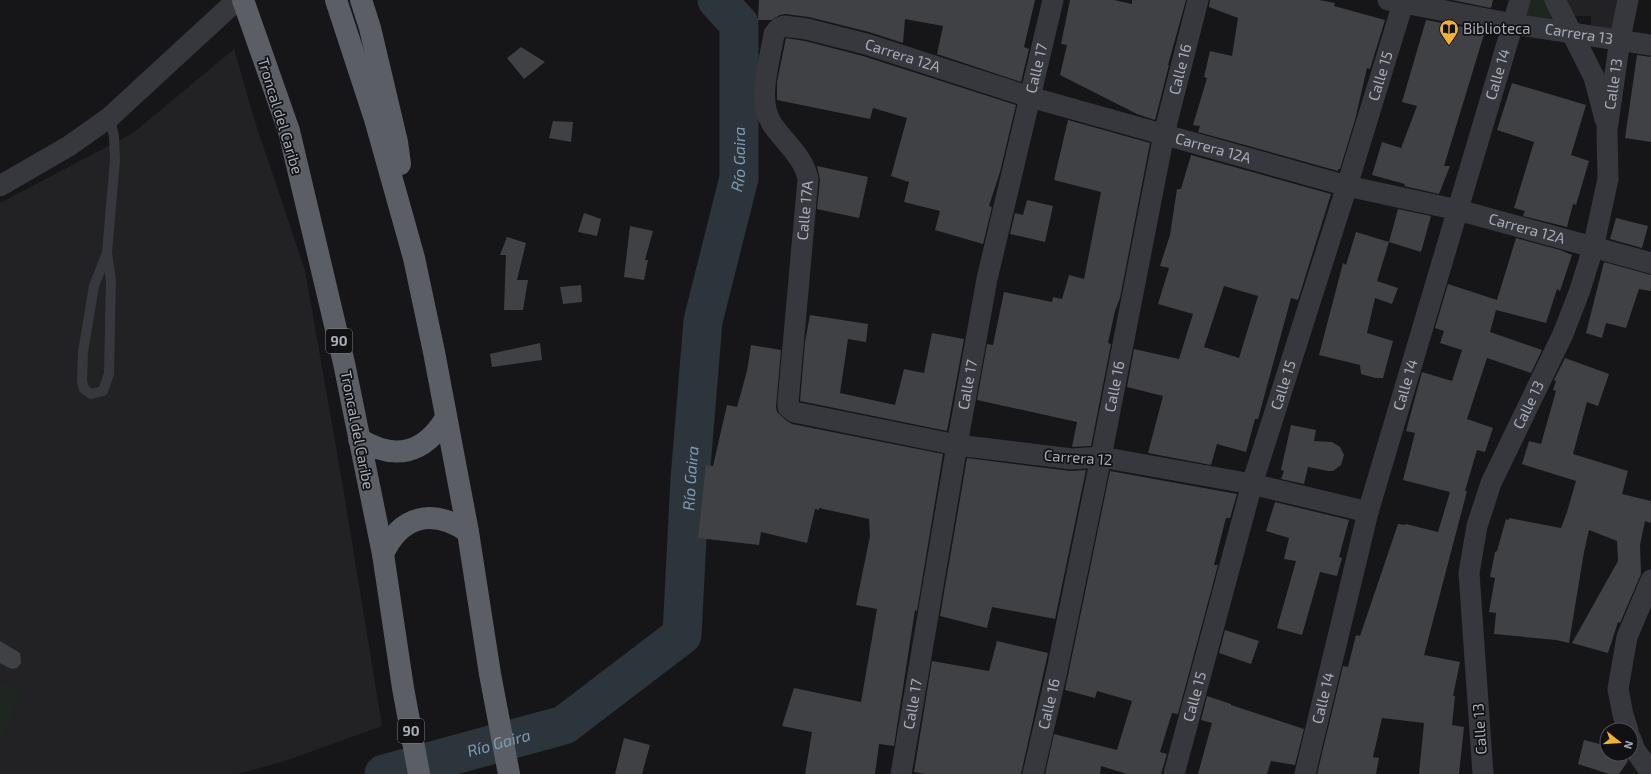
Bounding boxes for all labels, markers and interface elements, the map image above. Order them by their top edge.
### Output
library icon: Biblioteca [1438,18,1460,46]
place label: Biblioteca [1463,19,1531,37]
street label: Carrera 13 [1544,19,1614,47]
street label: Carrera 12A [863,34,944,76]
street label: Calle 17 [1021,41,1051,95]
street label: Calle 16 [1164,42,1195,96]
street label: Calle 14 [1481,46,1513,102]
street label: Calle 15 [1364,49,1396,103]
street label: Troncal del Caribe [255,55,307,176]
street label: Calle 13 [1600,57,1625,111]
water label: Río Gaira [726,127,748,193]
street label: Carrera 12A [1173,128,1254,167]
street label: Calle 17A [793,179,816,241]
street label: Carrera 12A [1487,209,1568,247]
road number: 90 [326,329,352,353]
street label: Calle 14 [1389,357,1421,412]
street label: Calle 17 [954,358,980,411]
street label: Calle 15 [1266,358,1299,412]
street label: Calle 16 [1100,359,1128,413]
street label: Troncal del Caribe [338,369,378,491]
street label: Calle 13 [1508,377,1547,432]
water label: Río Gaira [678,445,702,511]
street label: Carrera 12 [1043,446,1113,468]
street label: Calle 15 [1178,669,1209,724]
street label: Calle 14 [1307,670,1337,726]
street label: Calle 16 [1034,676,1063,731]
street label: Calle 17 [899,677,925,730]
street label: Calle 13 [1468,703,1490,755]
road number: 90 [398,719,424,743]
north arrow [1599,722,1639,762]
water label: Río Gaira [465,725,533,760]
text: N [1622,739,1636,751]

